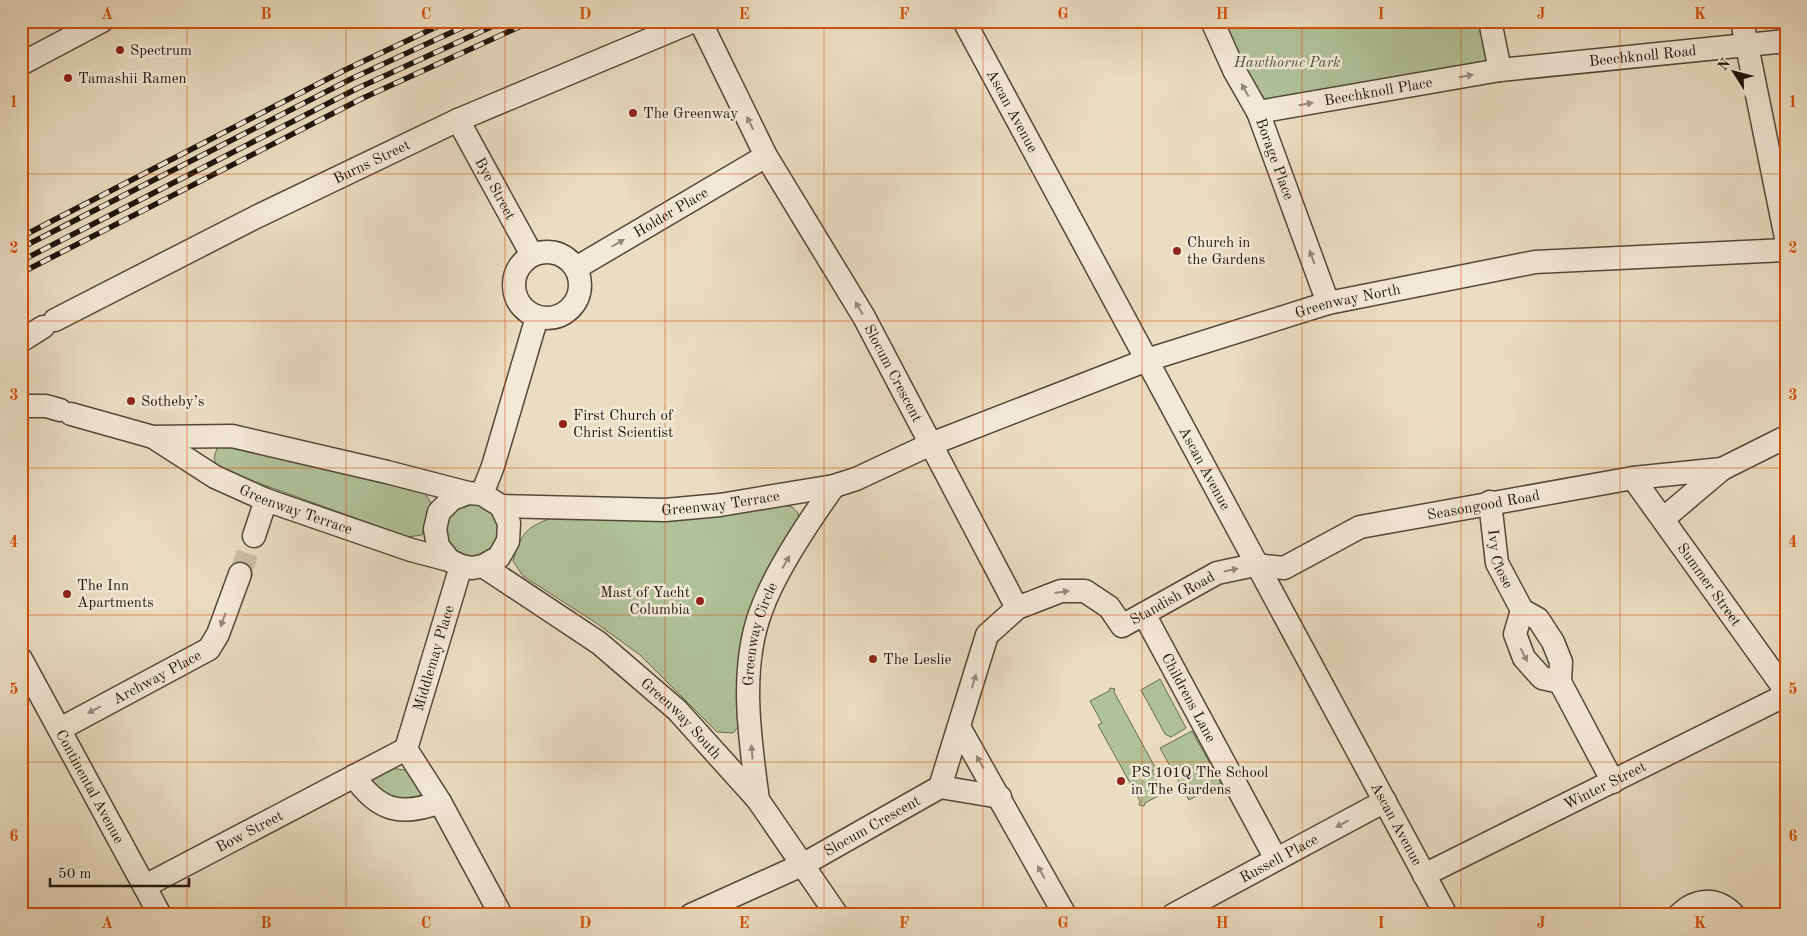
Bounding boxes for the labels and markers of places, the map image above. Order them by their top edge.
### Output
marker: Spectrum [114,44,126,56]
place label: Spectrum [130,44,192,59]
marker: Tamashii Ramen [62,72,74,84]
place label: Tamashii Ramen [78,72,187,87]
marker: The Greenway [627,107,639,119]
place label: The Greenway [643,107,738,122]
place label: Church in the Gardens [1187,236,1265,268]
marker: Church in the Gardens [1171,245,1183,257]
marker: Sotheby’s [125,395,137,407]
place label: Sotheby’s [141,395,204,410]
place label: First Church of Christ Scientist [573,409,674,441]
marker: First Church of Christ Scientist [557,418,569,430]
place label: The Inn Apartments [77,579,154,611]
place label: Mast of Yacht Columbia [600,586,691,618]
marker: The Inn Apartments [61,588,73,600]
marker: Mast of Yacht Columbia [694,595,706,607]
marker: The Leslie [867,653,879,665]
place label: The Leslie [883,653,952,668]
place label: PS 101Q The School in The Gardens [1131,766,1268,798]
marker: PS 101Q The School in The Gardens [1115,775,1127,787]

